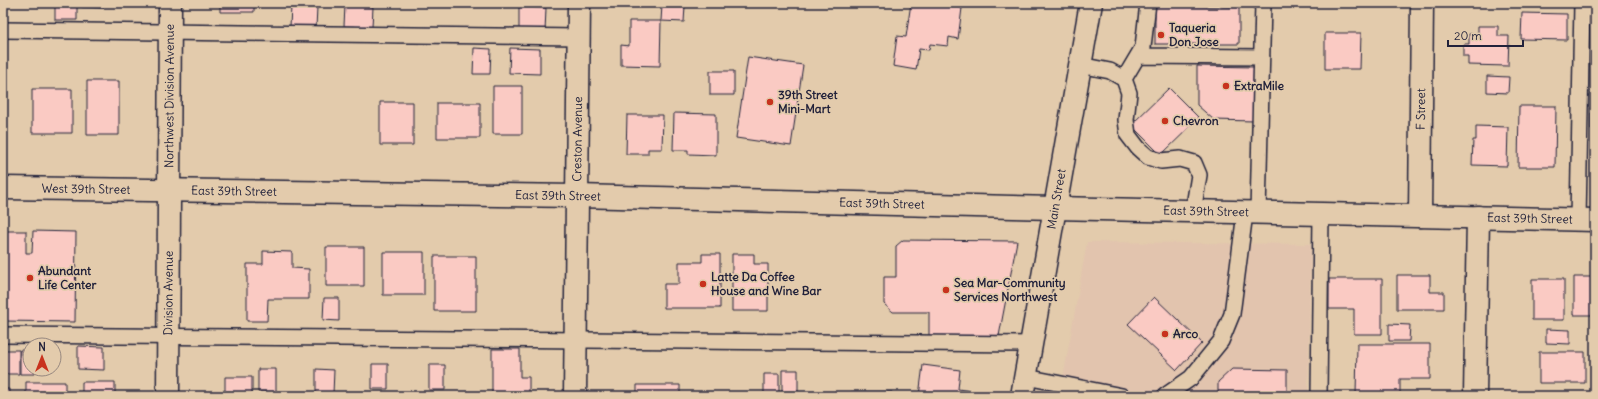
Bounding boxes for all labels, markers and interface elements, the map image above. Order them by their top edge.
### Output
place label: Taqueria Don Jose [1169,20,1219,49]
scale bar [1448,22,1523,48]
street label: Northwest Division Avenue [161,24,177,168]
text: 20 m [1454,28,1482,43]
marker: Taqueria Don Jose [1156,30,1166,40]
place label: ExtraMile [1234,78,1285,93]
marker: ExtraMile [1221,81,1231,91]
place label: 39th Street Mini-Mart [778,87,839,116]
street label: F Street [1413,88,1428,130]
street label: Creston Avenue [569,96,585,182]
marker: 39th Street Mini-Mart [765,97,775,107]
place label: Chevron [1173,113,1219,128]
marker: Chevron [1160,116,1170,126]
street label: Main Street [1043,168,1069,230]
street label: West 39th Street [41,181,131,197]
street label: East 39th Street [191,183,277,199]
street label: East 39th Street [515,187,601,204]
street label: East 39th Street [839,195,925,212]
street label: East 39th Street [1163,202,1249,219]
street label: East 39th Street [1487,210,1573,227]
street label: Division Avenue [160,251,176,335]
place label: Abundant Life Center [38,263,96,292]
place label: Latte Da Coffee House and Wine Bar [711,269,821,298]
marker: Abundant Life Center [25,273,35,283]
place label: Sea Mar-Community Services Northwest [954,275,1066,304]
marker: Latte Da Coffee House and Wine Bar [698,279,708,289]
marker: Sea Mar-Community Services Northwest [941,285,951,295]
place label: Arco [1173,326,1198,341]
marker: Arco [1160,329,1170,339]
north arrow [22,337,62,377]
text: N [38,340,46,354]

